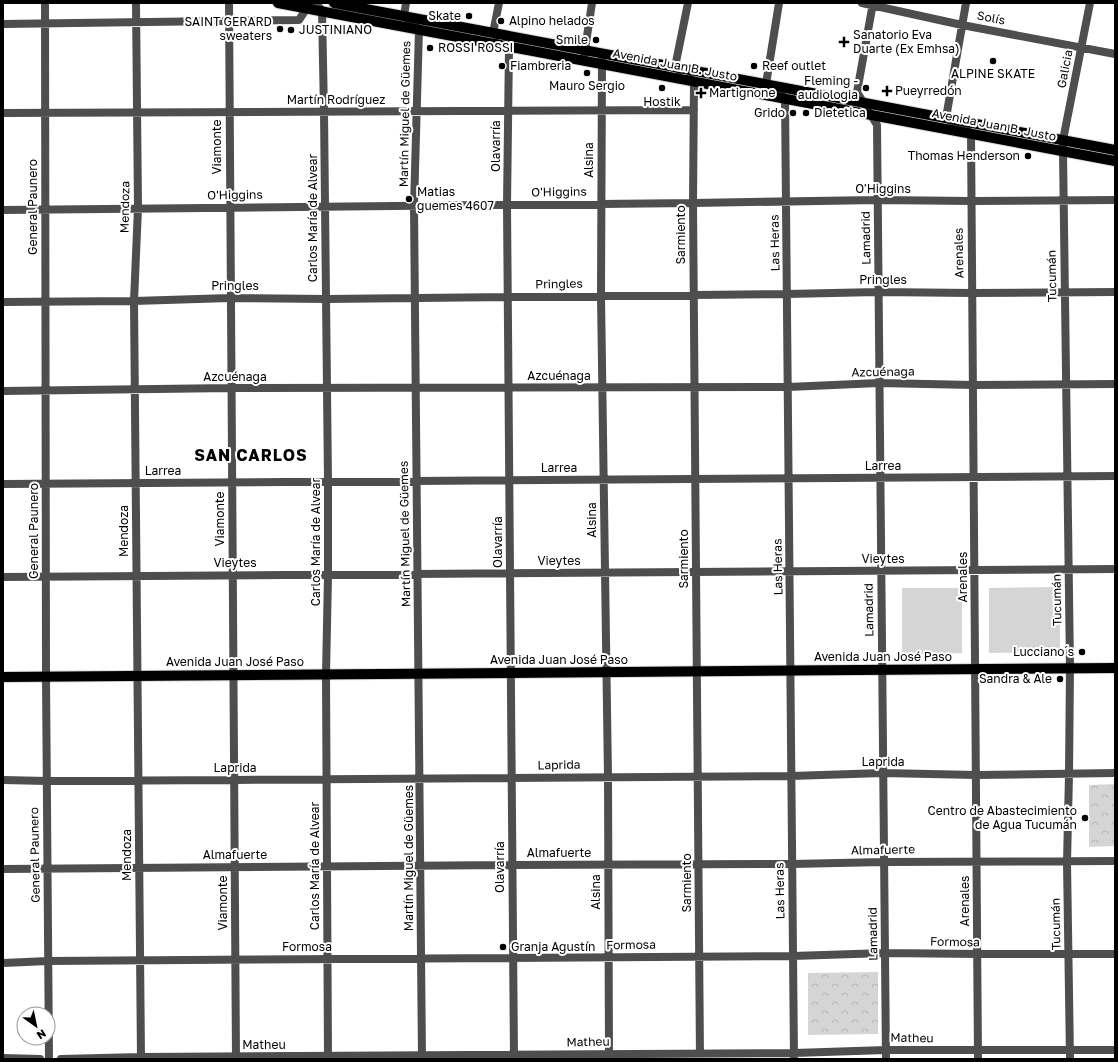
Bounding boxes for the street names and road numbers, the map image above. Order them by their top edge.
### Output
street label: Solís [976,7,1006,28]
street label: Martín Miguel de Güemes [396,41,413,187]
street label: Avenida Juan B. Justo [612,45,739,84]
street label: Galicia [1053,48,1076,89]
street label: Martín Rodríguez [287,92,385,107]
street label: Avenida Juan B. Justo [931,105,1058,144]
street label: Viamonte [209,120,224,174]
street label: Olavarría [488,120,503,172]
street label: Alsina [581,142,596,178]
street label: Carlos María de Alvear [305,154,320,282]
street label: General Paunero [25,159,40,255]
street label: Mendoza [117,181,132,233]
street label: O'Higgins [855,181,911,196]
street label: O'Higgins [531,184,587,199]
street label: O'Higgins [207,187,263,202]
street label: Sarmiento [673,205,688,265]
street label: Lamadrid [858,211,873,265]
street label: Las Heras [767,214,782,272]
street label: Arenales [951,227,966,279]
street label: Tucumán [1044,250,1059,302]
street label: Pringles [859,272,907,287]
street label: Pringles [535,276,583,291]
street label: Pringles [211,278,259,293]
street label: Azcuénaga [851,363,915,380]
street label: Azcuénaga [527,368,591,383]
street label: Azcuénaga [203,369,267,384]
street label: Larrea [865,458,901,473]
street label: Larrea [541,460,577,475]
street label: Martín Miguel de Güemes [396,461,413,607]
street label: Larrea [145,463,181,478]
street label: Carlos María de Alvear [308,478,323,606]
street label: General Paunero [26,483,41,579]
street label: Viamonte [212,492,227,546]
street label: Alsina [584,502,599,538]
street label: Mendoza [116,505,131,557]
street label: Olavarría [490,516,505,568]
street label: Sarmiento [676,529,691,589]
street label: Las Heras [770,538,785,596]
street label: Vieytes [861,551,905,566]
street label: Arenales [955,552,970,602]
street label: Vieytes [537,553,581,568]
street label: Vieytes [213,555,257,570]
street label: Tucumán [1049,574,1064,626]
street label: Lamadrid [861,583,876,637]
street label: Avenida Juan José Paso [814,649,952,664]
street label: Avenida Juan José Paso [490,652,628,667]
street label: Avenida Juan José Paso [166,654,304,669]
street label: Laprida [861,754,905,769]
street label: Laprida [537,757,581,772]
street label: Laprida [213,760,257,775]
street label: Martín Miguel de Güemes [401,785,416,931]
street label: Carlos María de Alvear [307,802,322,930]
street label: General Paunero [26,807,43,903]
street label: Mendoza [119,829,134,881]
street label: Olavarría [492,841,507,893]
street label: Almafuerte [851,841,915,858]
street label: Almafuerte [527,845,591,860]
street label: Almafuerte [203,847,267,862]
street label: Sarmiento [679,853,694,913]
street label: Las Heras [772,862,787,920]
street label: Alsina [588,874,603,910]
street label: Viamonte [215,876,230,930]
street label: Arenales [957,876,972,926]
street label: Tucumán [1048,898,1063,950]
street label: Lamadrid [865,907,880,961]
street label: Formosa [930,934,980,949]
street label: Formosa [606,937,656,952]
street label: Formosa [282,939,332,954]
street label: Matheu [890,1030,934,1045]
street label: Matheu [566,1034,610,1049]
street label: Matheu [242,1037,286,1052]

